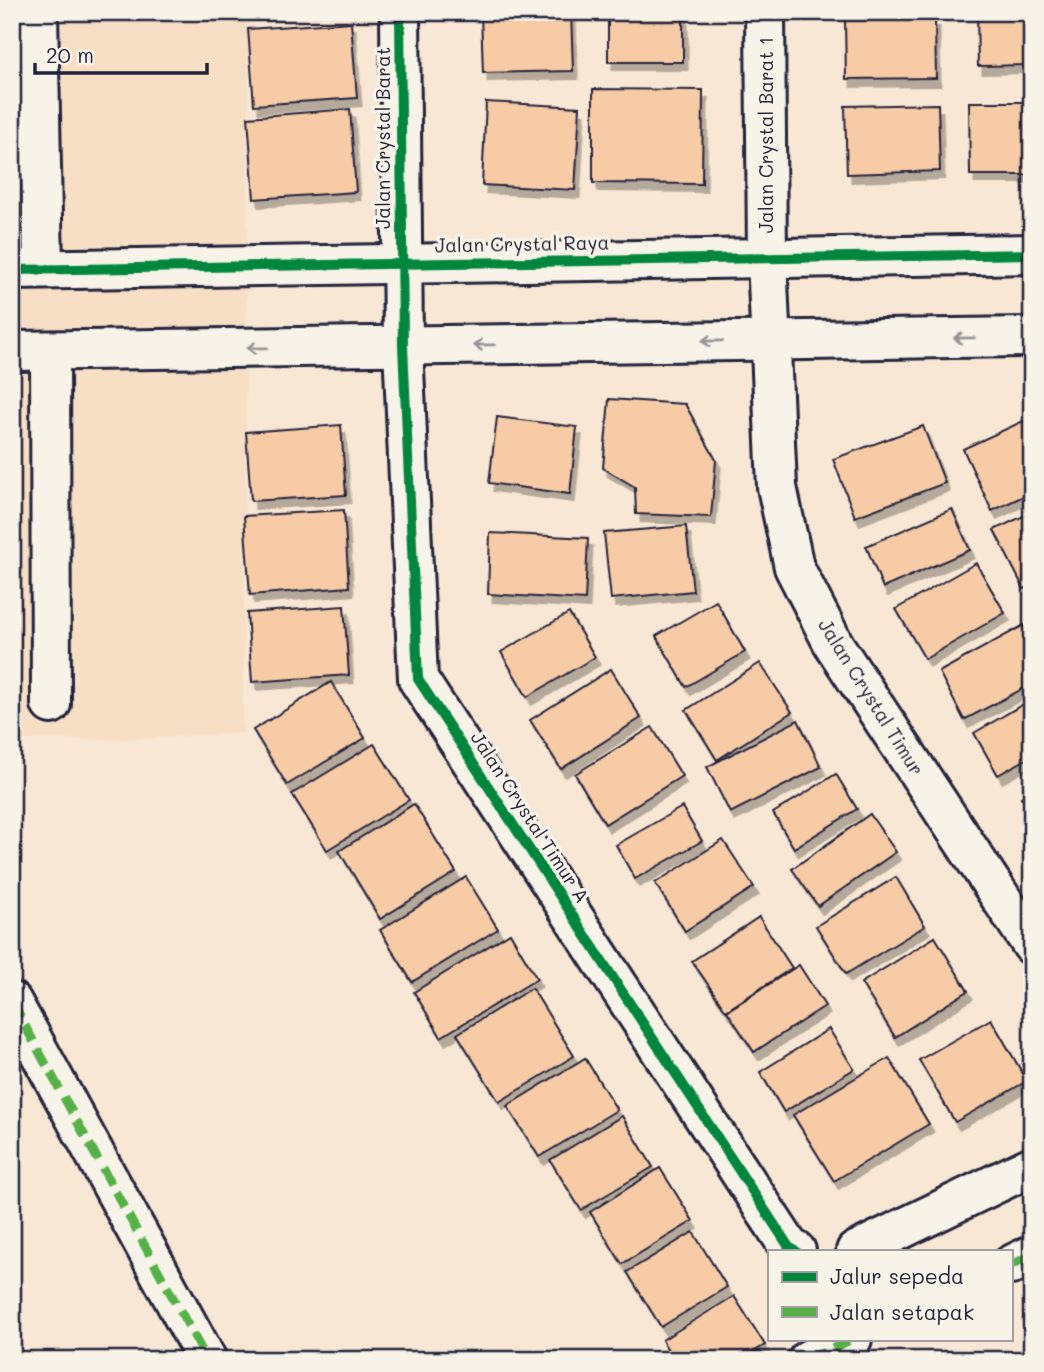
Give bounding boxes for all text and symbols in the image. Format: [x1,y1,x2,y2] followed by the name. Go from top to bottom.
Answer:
[35,32,206,76] scale bar
[753,37,778,233] street label: Jalan Crystal Barat 1
[46,41,94,68] text: 20 m
[370,47,395,229] street label: Jalan Crystal Barat
[435,229,609,258] street label: Jalan Crystal Raya
[952,331,975,345] one-way arrow
[700,335,723,348] one-way arrow
[473,338,496,352] one-way arrow
[245,341,268,355] one-way arrow
[813,614,930,780] street label: Jalan Crystal Timur
[466,726,595,907] street label: Jalan Crystal Timur A
[768,1250,1012,1340] legend
[830,1262,964,1289] text: Jalur sepeda
[830,1298,974,1325] text: Jalan setapak

